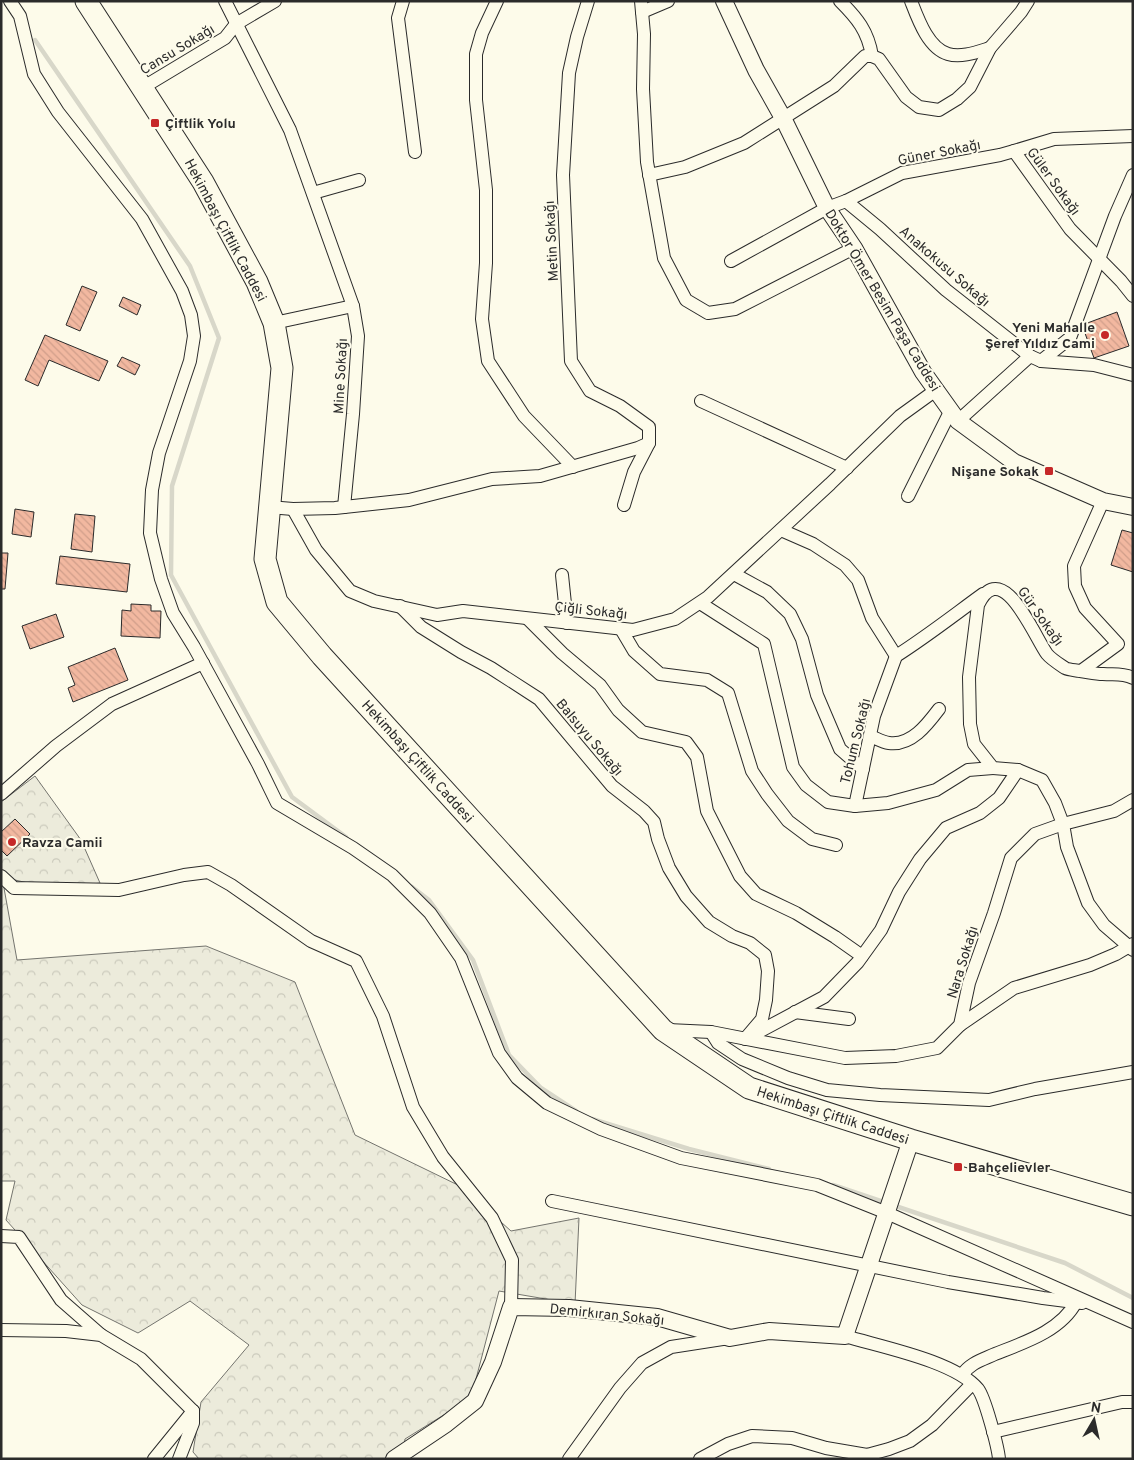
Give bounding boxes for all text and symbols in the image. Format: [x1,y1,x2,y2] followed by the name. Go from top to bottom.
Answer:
[137,21,218,79] street label: Cansu Sokağı
[165,116,236,133] place label: Çiftlik Yolu
[149,117,161,129] marker: Çiftlik Yolu
[896,137,982,170] street label: Güner Sokağı
[1022,145,1083,219] street label: Güler Sokağı
[180,156,270,305] street label: Hekimbaşı Çiftlik Caddesi
[542,200,563,282] street label: Metin Sokağı
[820,206,944,395] street label: Doktor Ömer Besim Paşa Caddesi
[895,223,993,311] street label: Anakokusu Sokağı
[985,320,1095,353] place label: Yeni Mahalle Şeref Yıldız Cami
[1099,329,1111,341] marker: Yeni Mahalle Şeref Yıldız Cami
[331,338,352,414] street label: Mine Sokağı
[951,464,1039,481] place label: Nişane Sokak
[1043,465,1055,477] marker: Nişane Sokak
[1013,584,1066,650] street label: Gür Sokağı
[554,599,628,624] street label: Çiğli Sokağı
[552,696,626,780] street label: Balsuyu Sokağı
[357,697,476,827] street label: Hekimbaşı Çiftlik Caddesi
[838,697,875,786] street label: Tohum Sokağı
[22,835,103,852] place label: Ravza Camii
[6,836,18,848] marker: Ravza Camii
[944,924,983,1001] street label: Nara Sokağı
[754,1084,911,1149] street label: Hekimbaşı Çiftlik Caddesi
[968,1160,1051,1177] place label: Bahçelievler
[952,1161,964,1173] marker: Bahçelievler
[549,1301,665,1330] street label: Demirkıran Sokağı
[1069,1395,1119,1445] north arrow
[1089,1399,1102,1418] text: N

